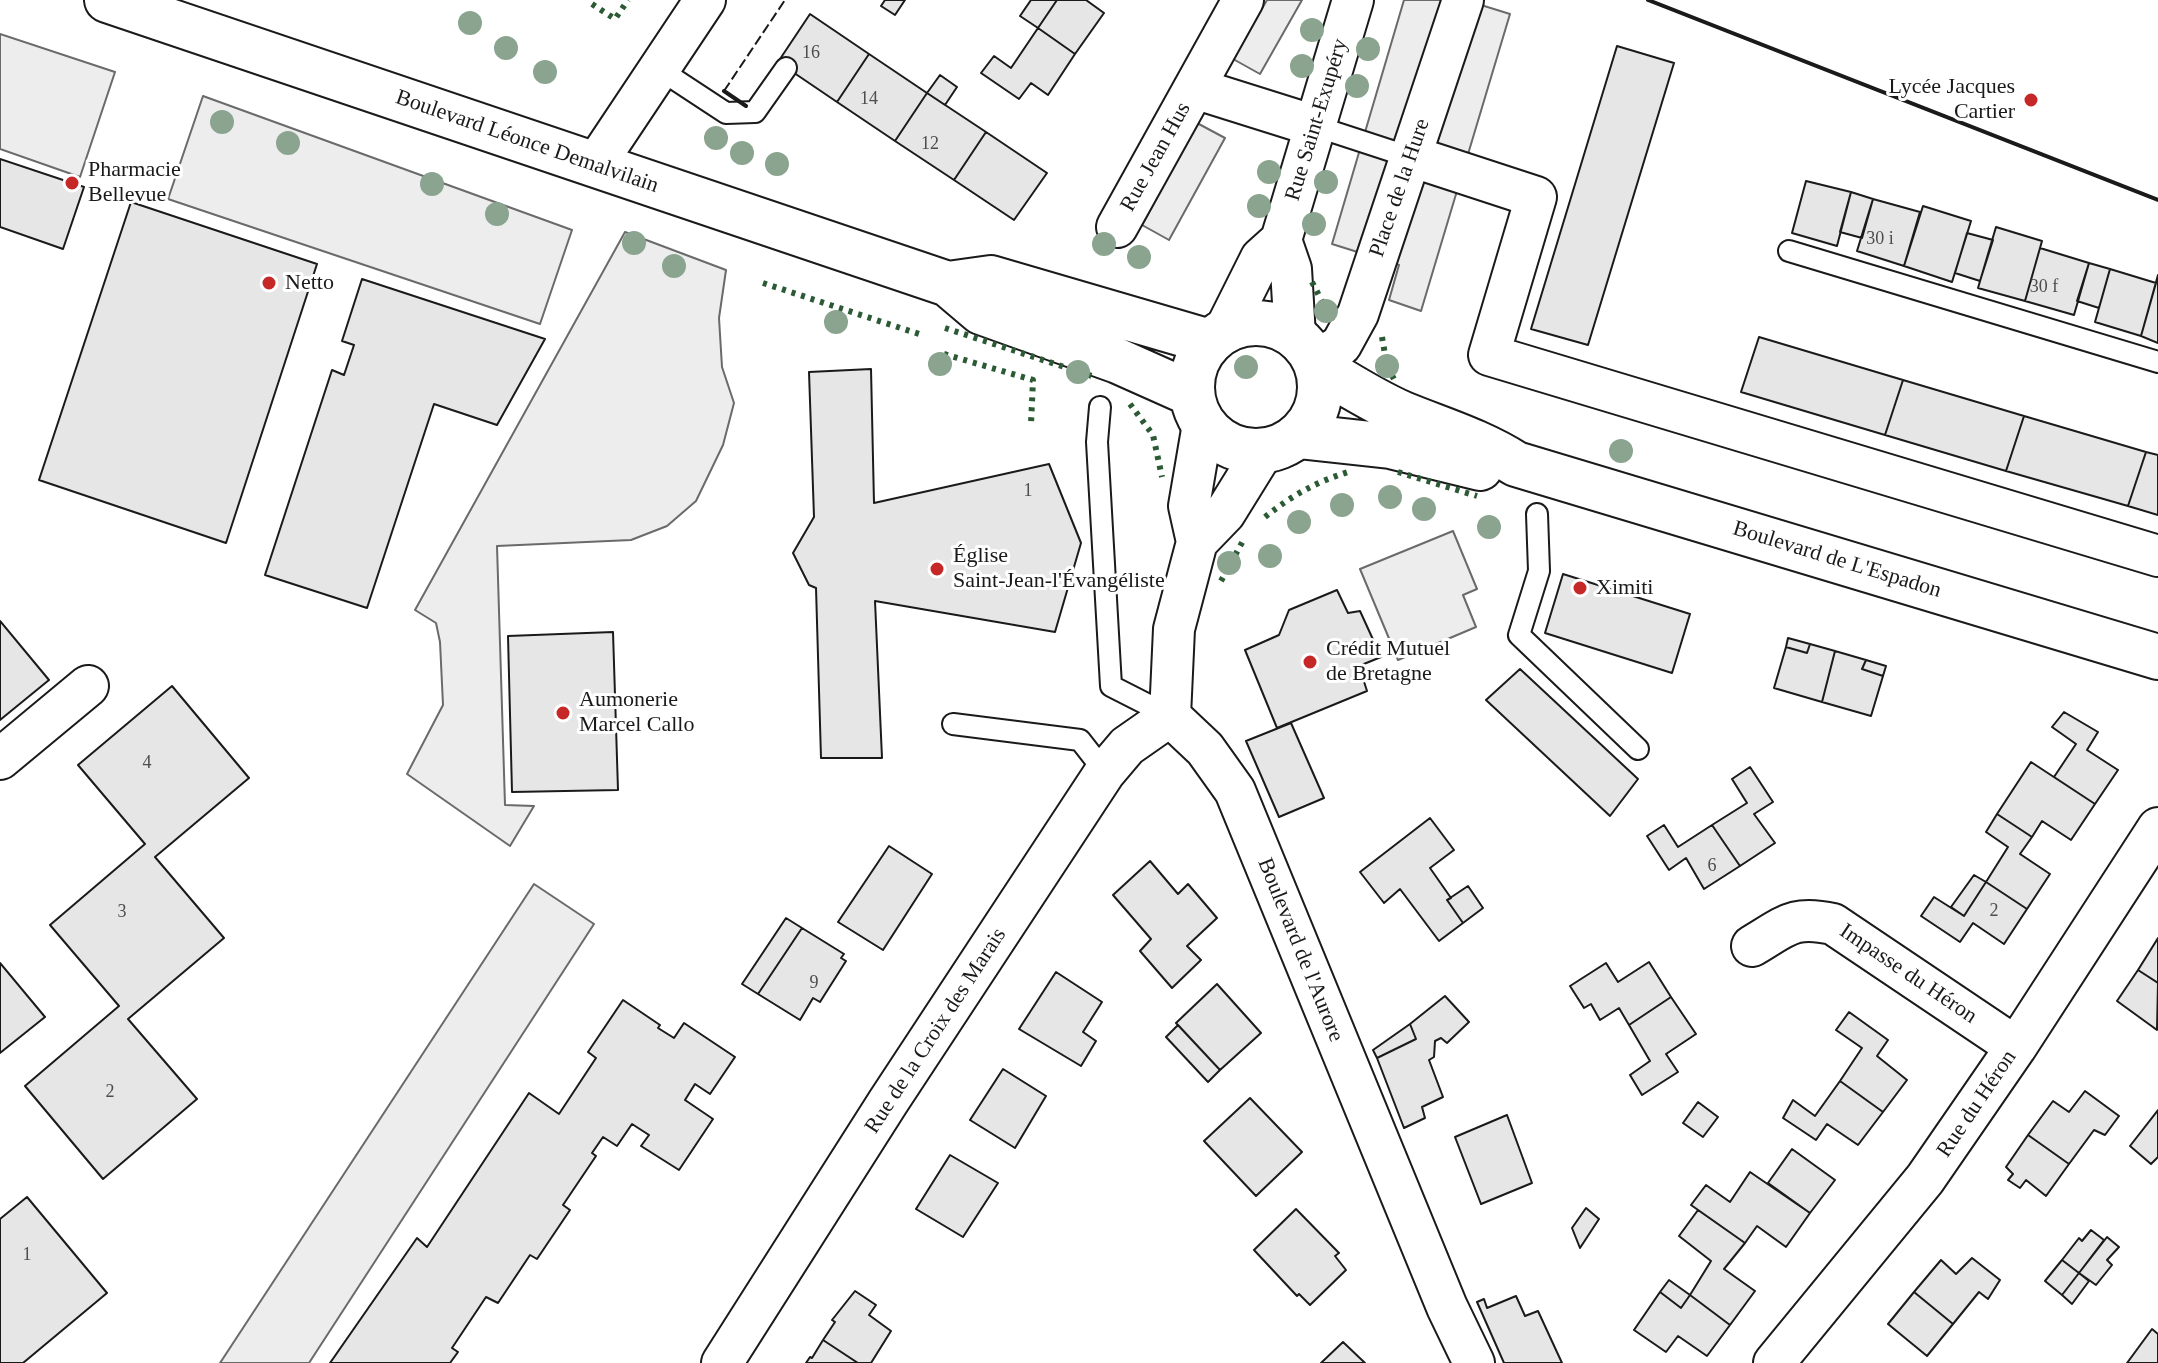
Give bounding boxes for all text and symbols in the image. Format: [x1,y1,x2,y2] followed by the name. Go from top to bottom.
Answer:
[1280,36,1354,204] street label: Rue Saint-Exupéry
[802,42,820,64] house number: 16
[1889,74,2015,126] place label: Lycée Jacques Cartier
[392,85,662,199] street label: Boulevard Léonce Demalvilain
[860,88,878,110] house number: 14
[2022,91,2040,109] marker: Lycée Jacques Cartier
[1115,98,1197,216] street label: Rue Jean Hus
[1364,115,1436,261] street label: Place de la Hure
[921,133,939,155] house number: 12
[88,157,181,208] place label: Pharmacie Bellevue
[63,174,81,192] marker: Pharmacie Bellevue
[1866,228,1894,250] house number: 30 i
[285,270,334,296] place label: Netto
[260,274,278,292] marker: Netto
[2030,276,2058,298] house number: 30 f
[1024,480,1032,502] house number: 1
[1730,516,1944,604] street label: Boulevard de L'Espadon
[953,543,1165,594] place label: Église Saint-Jean-l'Évangéliste
[928,560,946,578] marker: Église Saint-Jean-l'Évangéliste
[1596,575,1653,601] place label: Ximiti
[1571,579,1589,597] marker: Ximiti
[1326,636,1450,688] place label: Crédit Mutuel de Bretagne
[1301,653,1319,671] marker: Crédit Mutuel de Bretagne
[579,687,694,738] place label: Aumonerie Marcel Callo
[554,704,572,722] marker: Aumonerie Marcel Callo
[142,752,152,774] house number: 4
[1251,854,1349,1046] street label: Boulevard de l'Aurore
[1708,855,1716,877] house number: 6
[1990,900,1998,922] house number: 2
[118,901,126,923] house number: 3
[1834,918,1982,1030] street label: Impasse du Héron
[860,923,1012,1139] street label: Rue de la Croix des Marais
[810,972,818,994] house number: 9
[1932,1045,2022,1163] street label: Rue du Héron
[106,1081,114,1103] house number: 2
[22,1244,32,1266] house number: 1

